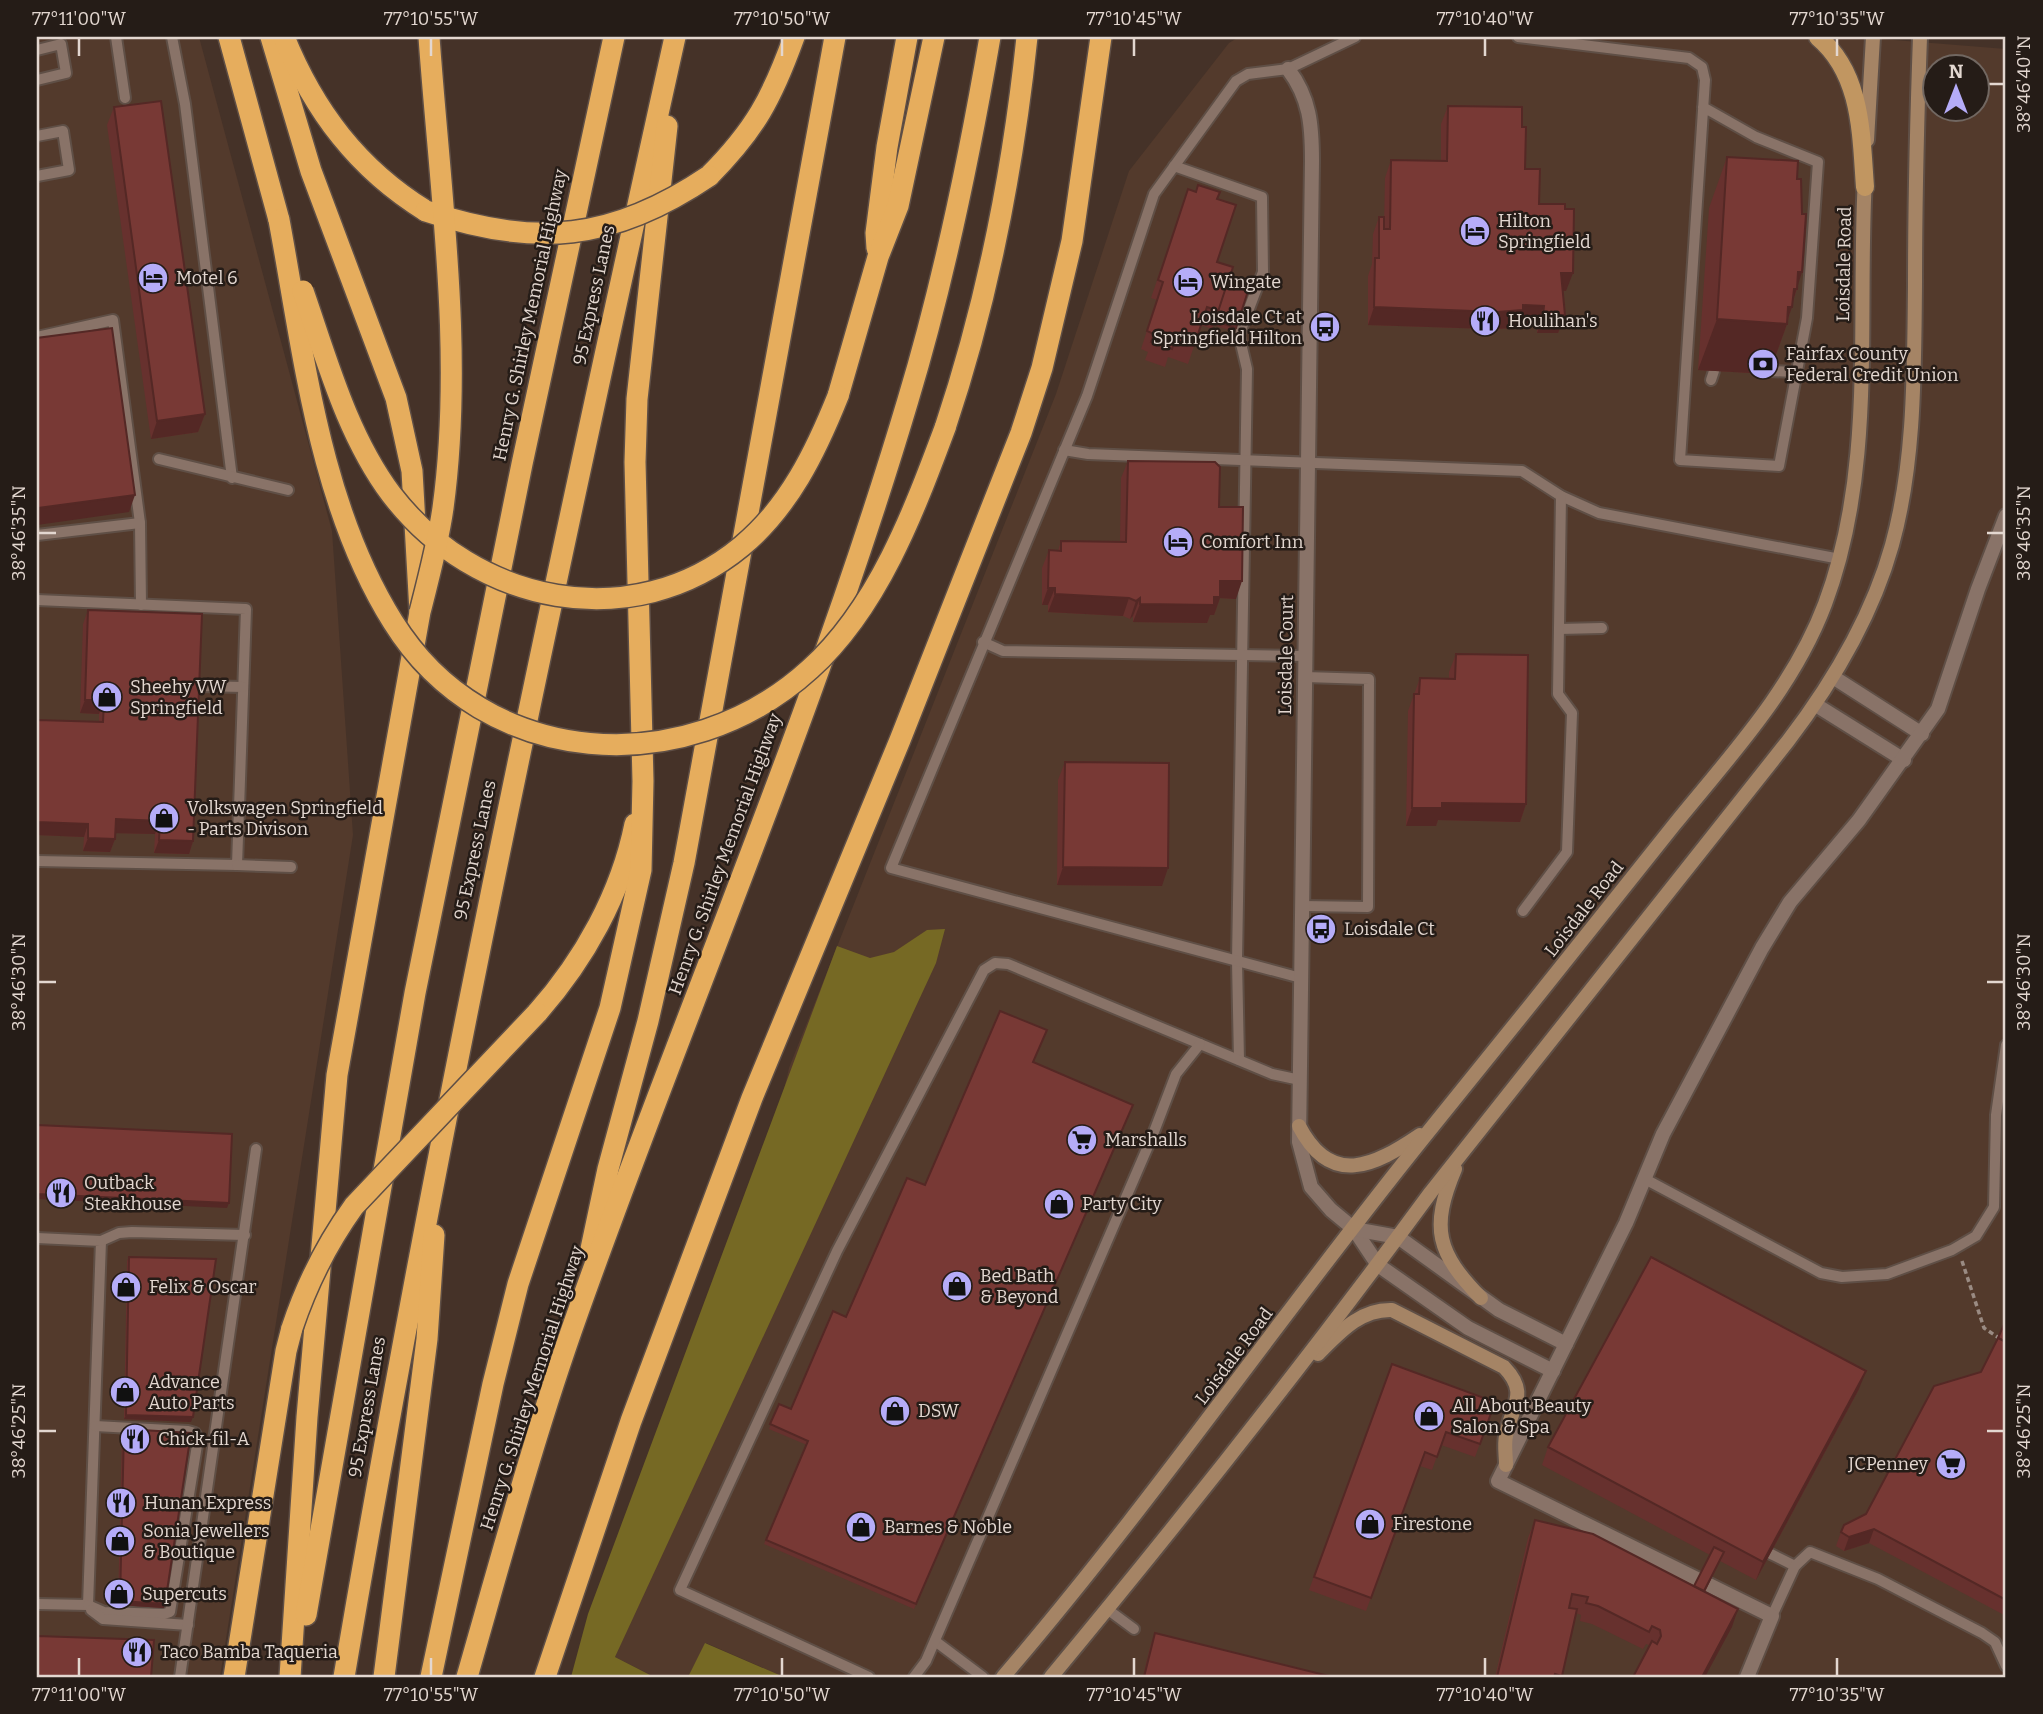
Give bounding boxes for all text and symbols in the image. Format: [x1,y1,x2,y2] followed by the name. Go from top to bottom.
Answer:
[32,8,127,30] text: 77°11'00"W
[384,8,479,30] text: 77°10'55"W
[734,8,831,30] text: 77°10'50"W
[1086,8,1182,30] text: 77°10'45"W
[1436,8,1534,30] text: 77°10'40"W
[1790,8,1885,30] text: 77°10'35"W
[2013,35,2035,133] text: 38°46'40"N
[1920,52,1990,122] north arrow
[1949,60,1964,83] text: N
[488,167,572,463] street label: Henry G. Shirley Memorial Highway
[1832,206,1856,322] street label: Loisdale Road
[1498,210,1591,253] place label: Hilton Springfield
[1458,214,1492,248] hotel icon: Hilton Springfield
[568,223,620,367] street label: 95 Express Lanes
[136,261,170,295] hotel icon: Motel 6
[1171,265,1205,299] hotel icon: Wingate
[176,267,238,289] place label: Motel 6
[1211,271,1281,293] place label: Wingate
[1468,304,1502,338] restaurant icon: Houlihan's
[1153,306,1303,349] place label: Loisdale Ct at Springfield Hilton
[1308,310,1342,344] bus stop icon: Loisdale Ct at Springfield Hilton
[1508,310,1597,332] place label: Houlihan's
[1786,343,1959,386] place label: Fairfax County Federal Credit Union
[1746,347,1780,381] bank icon: Fairfax County Federal Credit Union
[8,485,30,581] text: 38°46'35"N
[2013,485,2035,581] text: 38°46'35"N
[1161,525,1195,559] hotel icon: Comfort Inn
[1201,531,1304,553] place label: Comfort Inn
[1274,594,1298,715] street label: Loisdale Court
[130,676,227,719] place label: Sheehy VW Springfield
[90,680,124,714] shop icon: Sheehy VW Springfield
[664,710,786,998] street label: Henry G. Shirley Memorial Highway
[449,778,501,922] street label: 95 Express Lanes
[187,797,383,840] place label: Volkswagen Springfield - Parts Divison
[147,801,181,835] shop icon: Volkswagen Springfield - Parts Divison
[1540,857,1628,961] street label: Loisdale Road
[1304,912,1338,946] bus stop icon: Loisdale Ct
[1344,918,1435,940] place label: Loisdale Ct
[8,933,30,1031] text: 38°46'30"N
[2013,933,2035,1031] text: 38°46'30"N
[1065,1123,1099,1157] supermarket icon: Marshalls
[1105,1129,1187,1151] place label: Marshalls
[84,1172,182,1215] place label: Outback Steakhouse
[44,1176,78,1210] restaurant icon: Outback Steakhouse
[1042,1187,1076,1221] shop icon: Party City
[1082,1193,1162,1215] place label: Party City
[476,1243,589,1533] street label: Henry G. Shirley Memorial Highway
[980,1265,1059,1308] place label: Bed Bath & Beyond
[940,1269,974,1303] shop icon: Bed Bath & Beyond
[109,1270,143,1304] shop icon: Felix & Oscar
[149,1276,257,1298] place label: Felix & Oscar
[1191,1303,1278,1409] street label: Loisdale Road
[344,1335,390,1479] street label: 95 Express Lanes
[148,1371,235,1414] place label: Advance Auto Parts
[108,1375,142,1409] shop icon: Advance Auto Parts
[8,1384,30,1478] text: 38°46'25"N
[2013,1384,2035,1478] text: 38°46'25"N
[878,1394,912,1428] shop icon: DSW
[1452,1395,1592,1438] place label: All About Beauty Salon & Spa
[1412,1399,1446,1433] shop icon: All About Beauty Salon & Spa
[918,1400,960,1422] place label: DSW
[118,1422,152,1456] restaurant icon: Chick-fil-A
[158,1428,250,1450] place label: Chick-fil-A
[1934,1447,1968,1481] supermarket icon: JCPenney
[1847,1453,1928,1475] place label: JCPenney
[104,1486,138,1520] restaurant icon: Hunan Express
[144,1492,271,1514] place label: Hunan Express
[1353,1507,1387,1541] shop icon: Firestone
[844,1510,878,1544] shop icon: Barnes & Noble
[1393,1513,1472,1535] place label: Firestone
[884,1516,1012,1538] place label: Barnes & Noble
[143,1520,270,1563] place label: Sonia Jewellers & Boutique
[103,1524,137,1558] shop icon: Sonia Jewellers & Boutique
[102,1577,136,1611] shop icon: Supercuts
[142,1583,227,1605] place label: Supercuts
[120,1635,154,1669] restaurant icon: Taco Bamba Taqueria
[160,1641,338,1663] place label: Taco Bamba Taqueria
[32,1684,127,1706] text: 77°11'00"W
[384,1684,479,1706] text: 77°10'55"W
[734,1684,831,1706] text: 77°10'50"W
[1086,1684,1182,1706] text: 77°10'45"W
[1436,1684,1534,1706] text: 77°10'40"W
[1790,1684,1885,1706] text: 77°10'35"W

